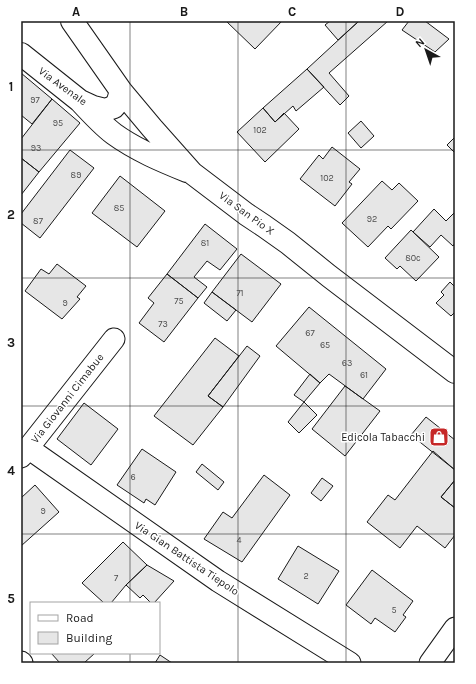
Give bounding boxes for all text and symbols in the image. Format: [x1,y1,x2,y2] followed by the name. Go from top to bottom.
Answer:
[72,4,80,19] text: A
[180,4,188,19] text: B
[288,4,296,19] text: C
[396,4,405,19] text: D
[406,30,446,70] north arrow
[413,35,427,50] text: N
[36,64,90,109] street label: Via Avenale
[9,79,13,94] text: 1
[30,95,40,105] house number: 97
[53,118,63,128] house number: 95
[253,125,267,135] house number: 102
[31,143,41,153] house number: 93
[71,170,81,180] house number: 89
[320,173,334,183] house number: 102
[217,189,277,238] street label: Via San Pio X
[114,203,124,213] house number: 85
[7,207,15,222] text: 2
[367,214,377,224] house number: 92
[33,216,44,226] house number: 87
[201,238,209,248] house number: 81
[405,253,421,263] house number: 80c
[236,288,244,298] house number: 71
[174,296,184,306] house number: 75
[62,298,68,308] house number: 9
[158,319,168,329] house number: 73
[305,328,315,338] house number: 67
[7,335,15,350] text: 3
[320,340,330,350] house number: 65
[28,351,107,446] street label: Via Giovanni Cimabue
[342,358,352,368] house number: 63
[360,370,368,380] house number: 61
[428,426,450,448] shop icon: Edicola Tabacchi
[341,431,425,444] place label: Edicola Tabacchi
[7,463,15,478] text: 4
[130,472,136,482] house number: 6
[40,506,46,516] house number: 9
[132,519,241,598] street label: Via Gian Battista Tiepolo
[236,535,242,545] house number: 4
[303,571,309,581] house number: 2
[114,573,119,583] house number: 7
[7,591,15,606] text: 5
[30,602,160,654] legend
[391,605,397,615] house number: 5
[66,611,94,625] text: Road
[66,631,113,645] text: Building

